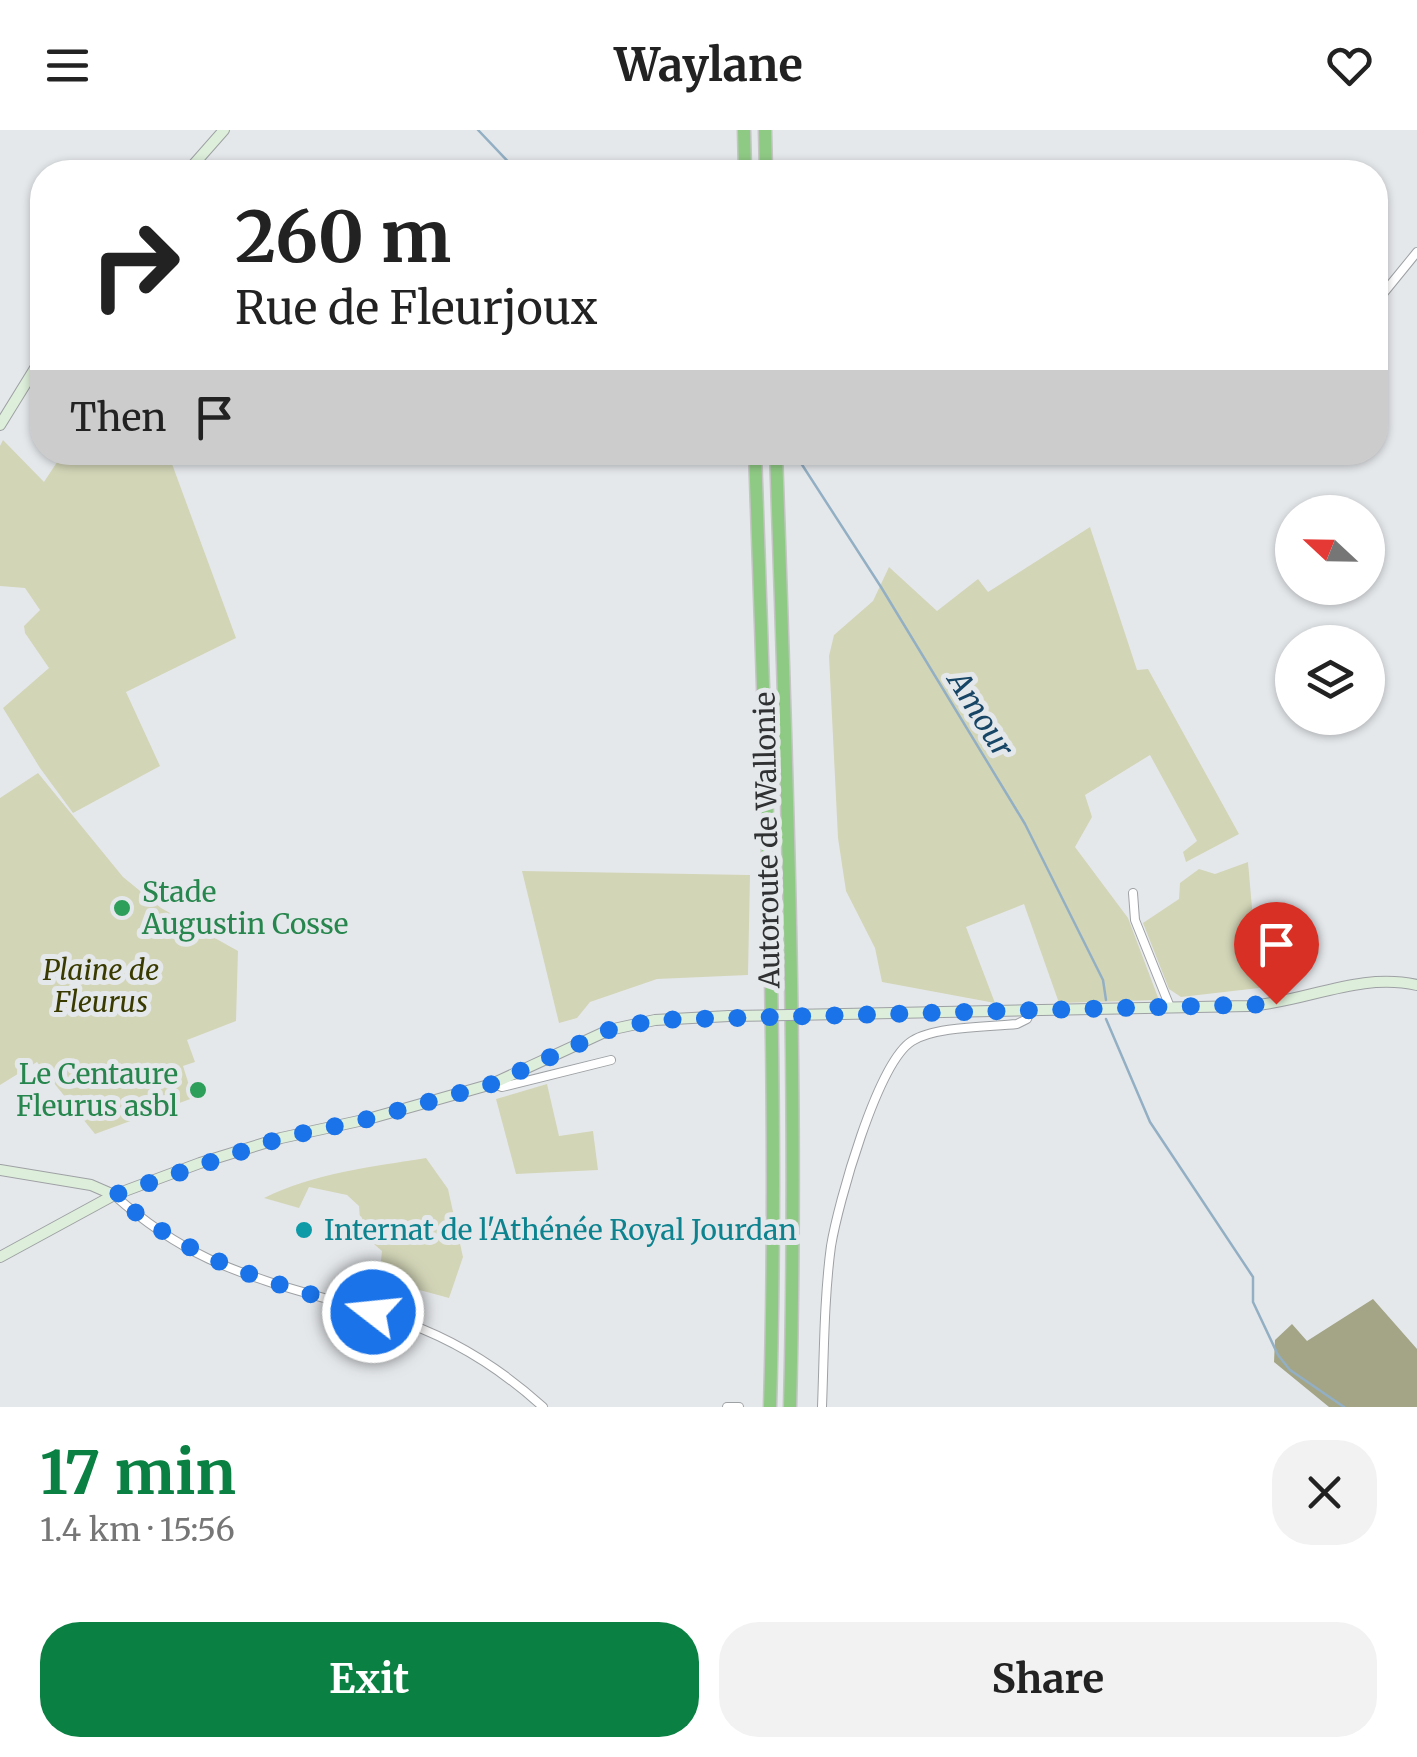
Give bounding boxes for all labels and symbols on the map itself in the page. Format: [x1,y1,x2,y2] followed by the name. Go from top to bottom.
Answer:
[1275,495,1385,605] north arrow
[939,662,1022,765] water label: Amour
[746,692,788,989] street label: Autoroute de Wallonie
[141,874,348,942] place label: Stade Augustin Cosse
[111,897,133,919] marker: Stade Augustin Cosse
[1234,902,1319,1005] pin
[43,952,159,1020] park label: Plaine de Fleurus
[16,1056,178,1124] place label: Le Centaure Fleurus asbl
[187,1079,209,1101] marker: Le Centaure Fleurus asbl
[324,1212,797,1248] place label: Internat de l'Athénée Royal Jourdan
[293,1219,315,1241] marker: Internat de l'Athénée Royal Jourdan
[321,1260,425,1364] position arrow

